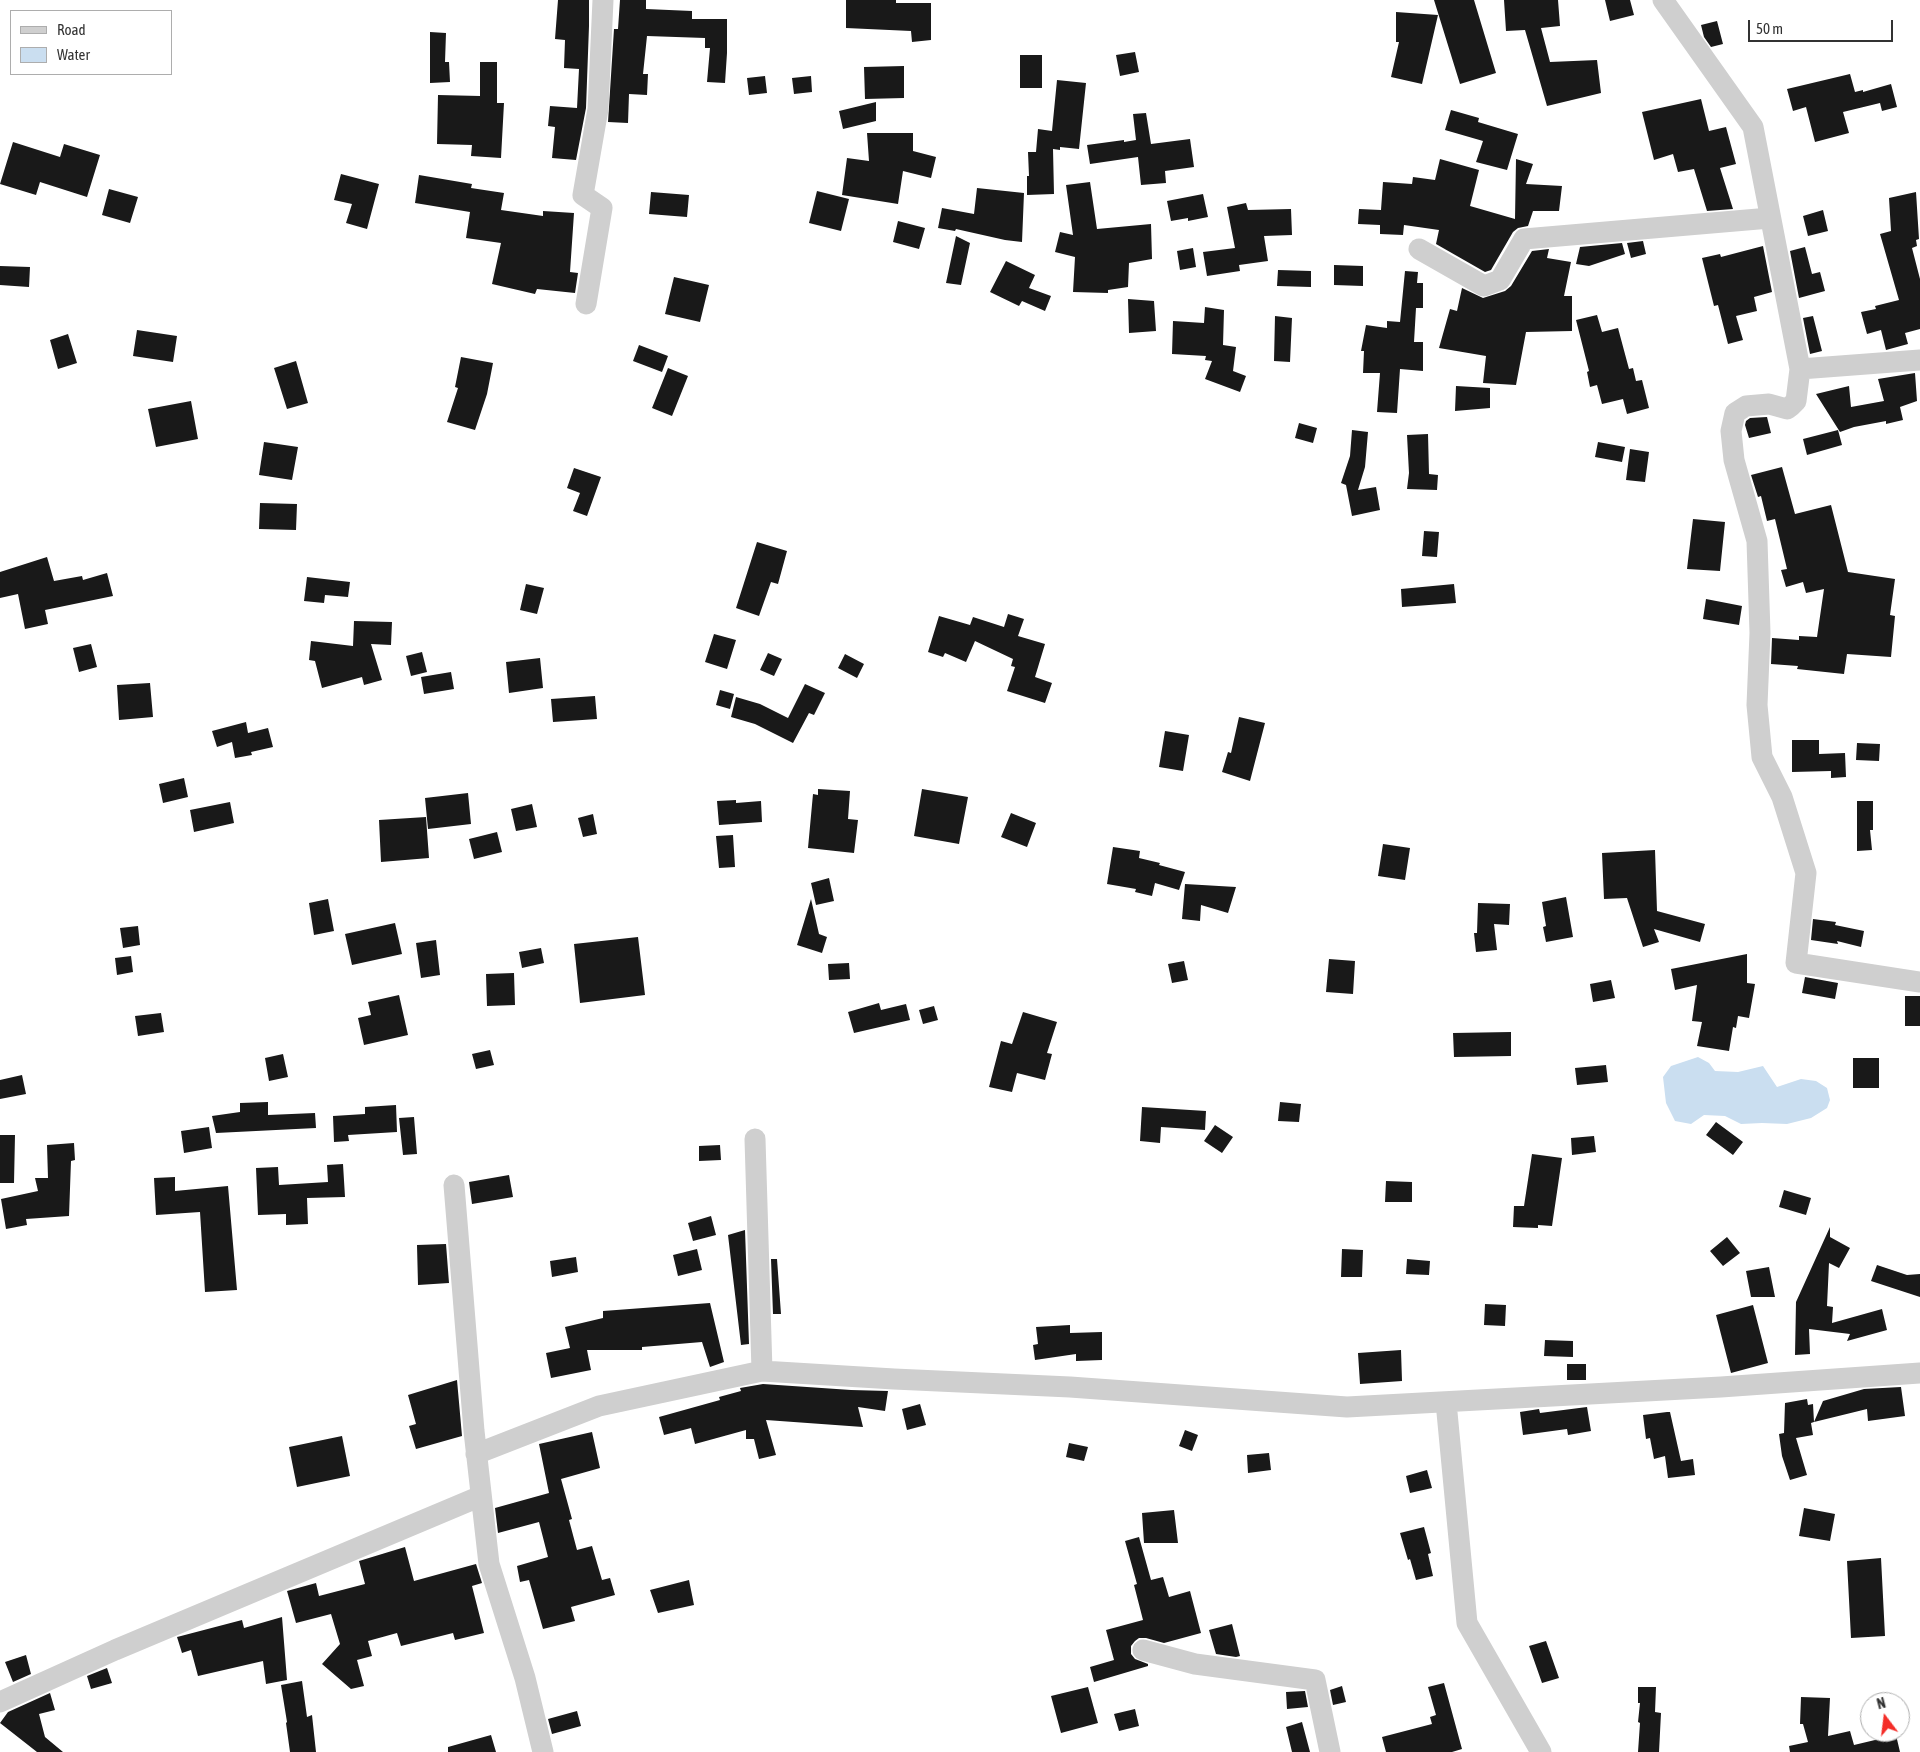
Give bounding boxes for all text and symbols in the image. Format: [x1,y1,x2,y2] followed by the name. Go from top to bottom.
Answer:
[10,10,172,75] legend
[1750,10,1895,42] scale bar
[1756,20,1783,37] text: 50 m
[57,21,86,38] text: Road
[57,46,90,63] text: Water
[1860,1692,1910,1742] north arrow
[1875,1695,1887,1712] text: N

